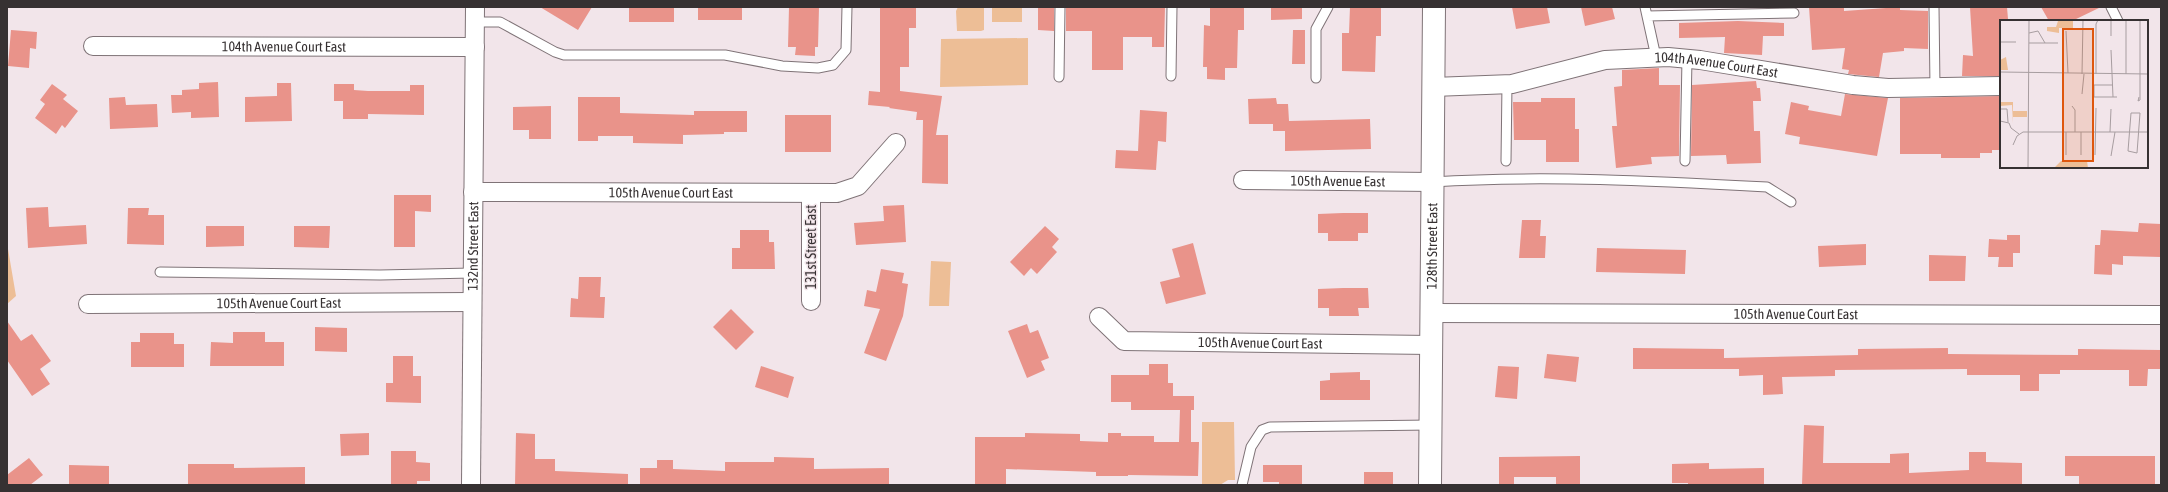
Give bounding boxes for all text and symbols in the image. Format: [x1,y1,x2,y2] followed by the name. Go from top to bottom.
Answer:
[2000,20,2148,168] inset map
[222,38,346,55] street label: 104th Avenue Court East
[1654,49,1779,81] street label: 104th Avenue Court East
[1291,173,1385,190] street label: 105th Avenue East
[609,184,733,201] street label: 105th Avenue Court East
[465,201,481,291] street label: 132nd Street East
[1424,203,1440,289] street label: 128th Street East
[803,205,819,289] street label: 131st Street East
[217,295,341,311] street label: 105th Avenue Court East
[1734,306,1858,322] street label: 105th Avenue Court East
[1198,334,1323,352] street label: 105th Avenue Court East

